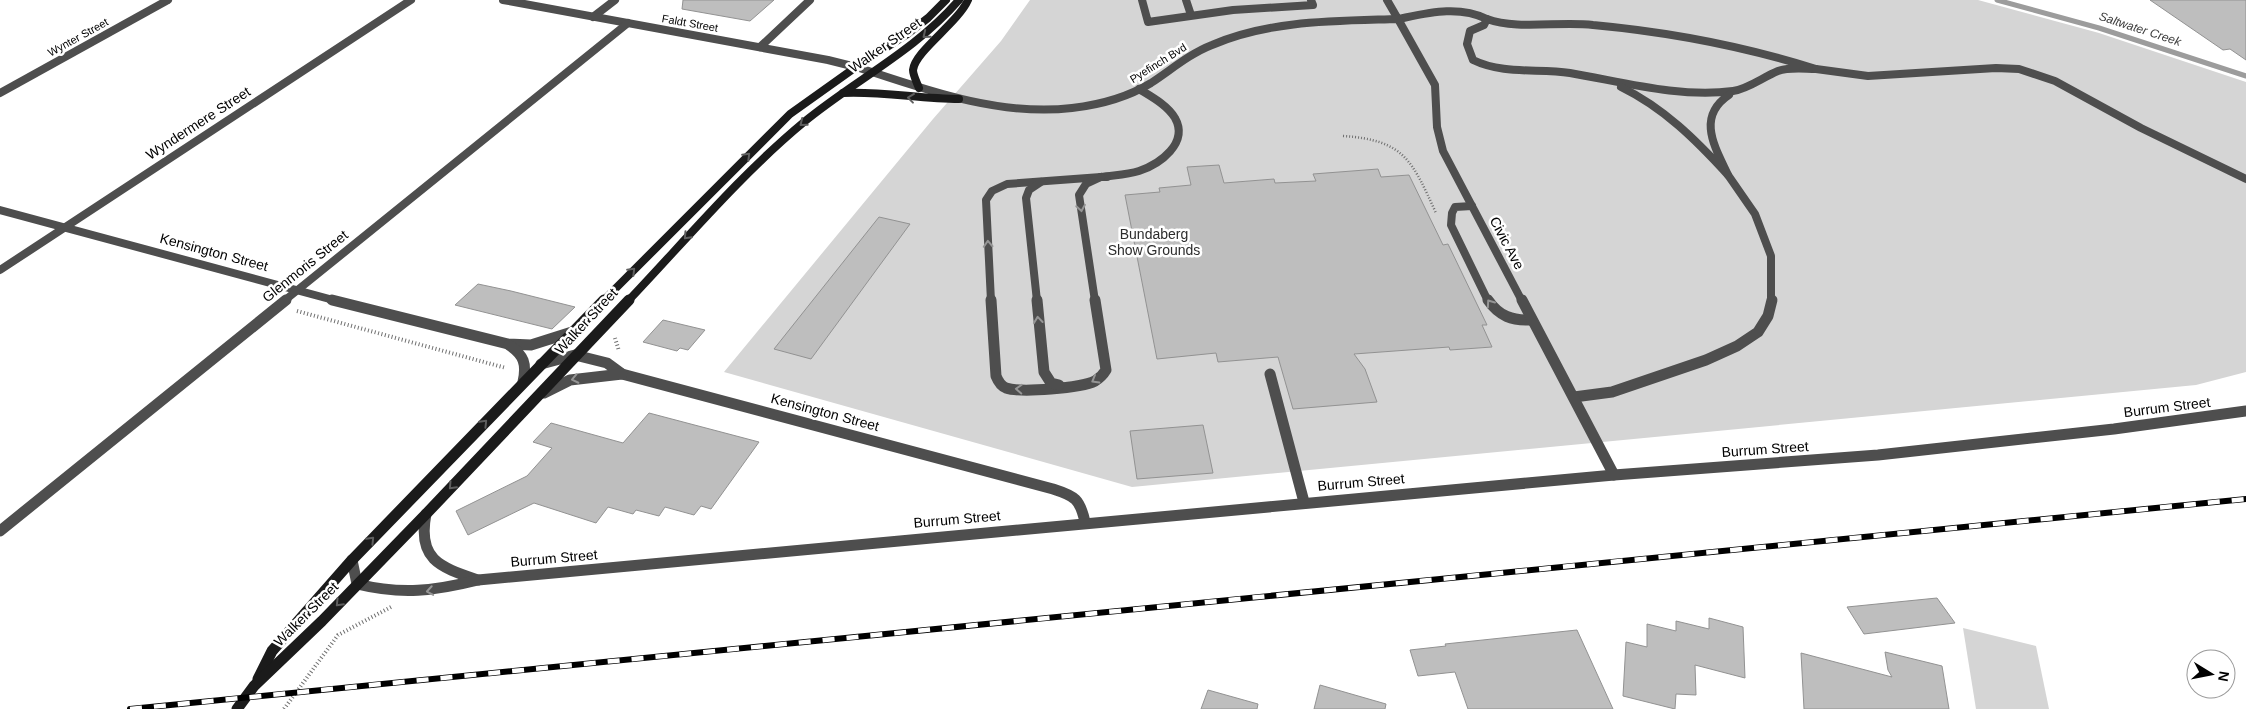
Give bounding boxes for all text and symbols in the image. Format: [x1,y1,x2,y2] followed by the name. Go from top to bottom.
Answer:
[2097,9,2184,49] water label: Saltwater Creek
[661,12,719,34] street label: Faldt Street
[846,14,924,76] street label: Walker Street
[46,15,110,59] street label: Wynter Street
[923,30,932,38] one-way arrow
[1128,41,1188,85] street label: Pyefinch Bvd
[143,83,253,163] street label: Wyndermere Street
[906,93,914,104] one-way arrow
[800,117,809,126] one-way arrow
[741,153,750,162] one-way arrow
[1076,203,1086,212] one-way arrow
[1486,214,1528,272] street label: Civic Ave
[1108,226,1200,258] park label: Bundaberg Show Grounds
[259,227,351,305] street label: Glenmoris Street
[158,230,270,274] street label: Kensington Street
[684,231,693,240] one-way arrow
[982,239,993,247] one-way arrow
[627,268,636,277] one-way arrow
[551,285,621,357] street label: Walker Street
[1487,299,1496,309] one-way arrow
[1033,315,1044,323] one-way arrow
[571,373,580,384] one-way arrow
[1091,374,1100,384] one-way arrow
[1015,384,1023,395] one-way arrow
[769,390,881,434] street label: Kensington Street
[2123,394,2211,420] street label: Burrum Street
[478,420,487,429] one-way arrow
[1721,438,1809,460] street label: Burrum Street
[1317,470,1405,494] street label: Burrum Street
[449,480,458,489] one-way arrow
[913,507,1001,531] street label: Burrum Street
[365,537,374,546] one-way arrow
[510,546,598,570] street label: Burrum Street
[271,578,342,649] street label: Walker Street
[426,586,435,596] one-way arrow
[336,597,345,606] one-way arrow
[2186,649,2236,699] north arrow
[2215,670,2233,683] text: N

